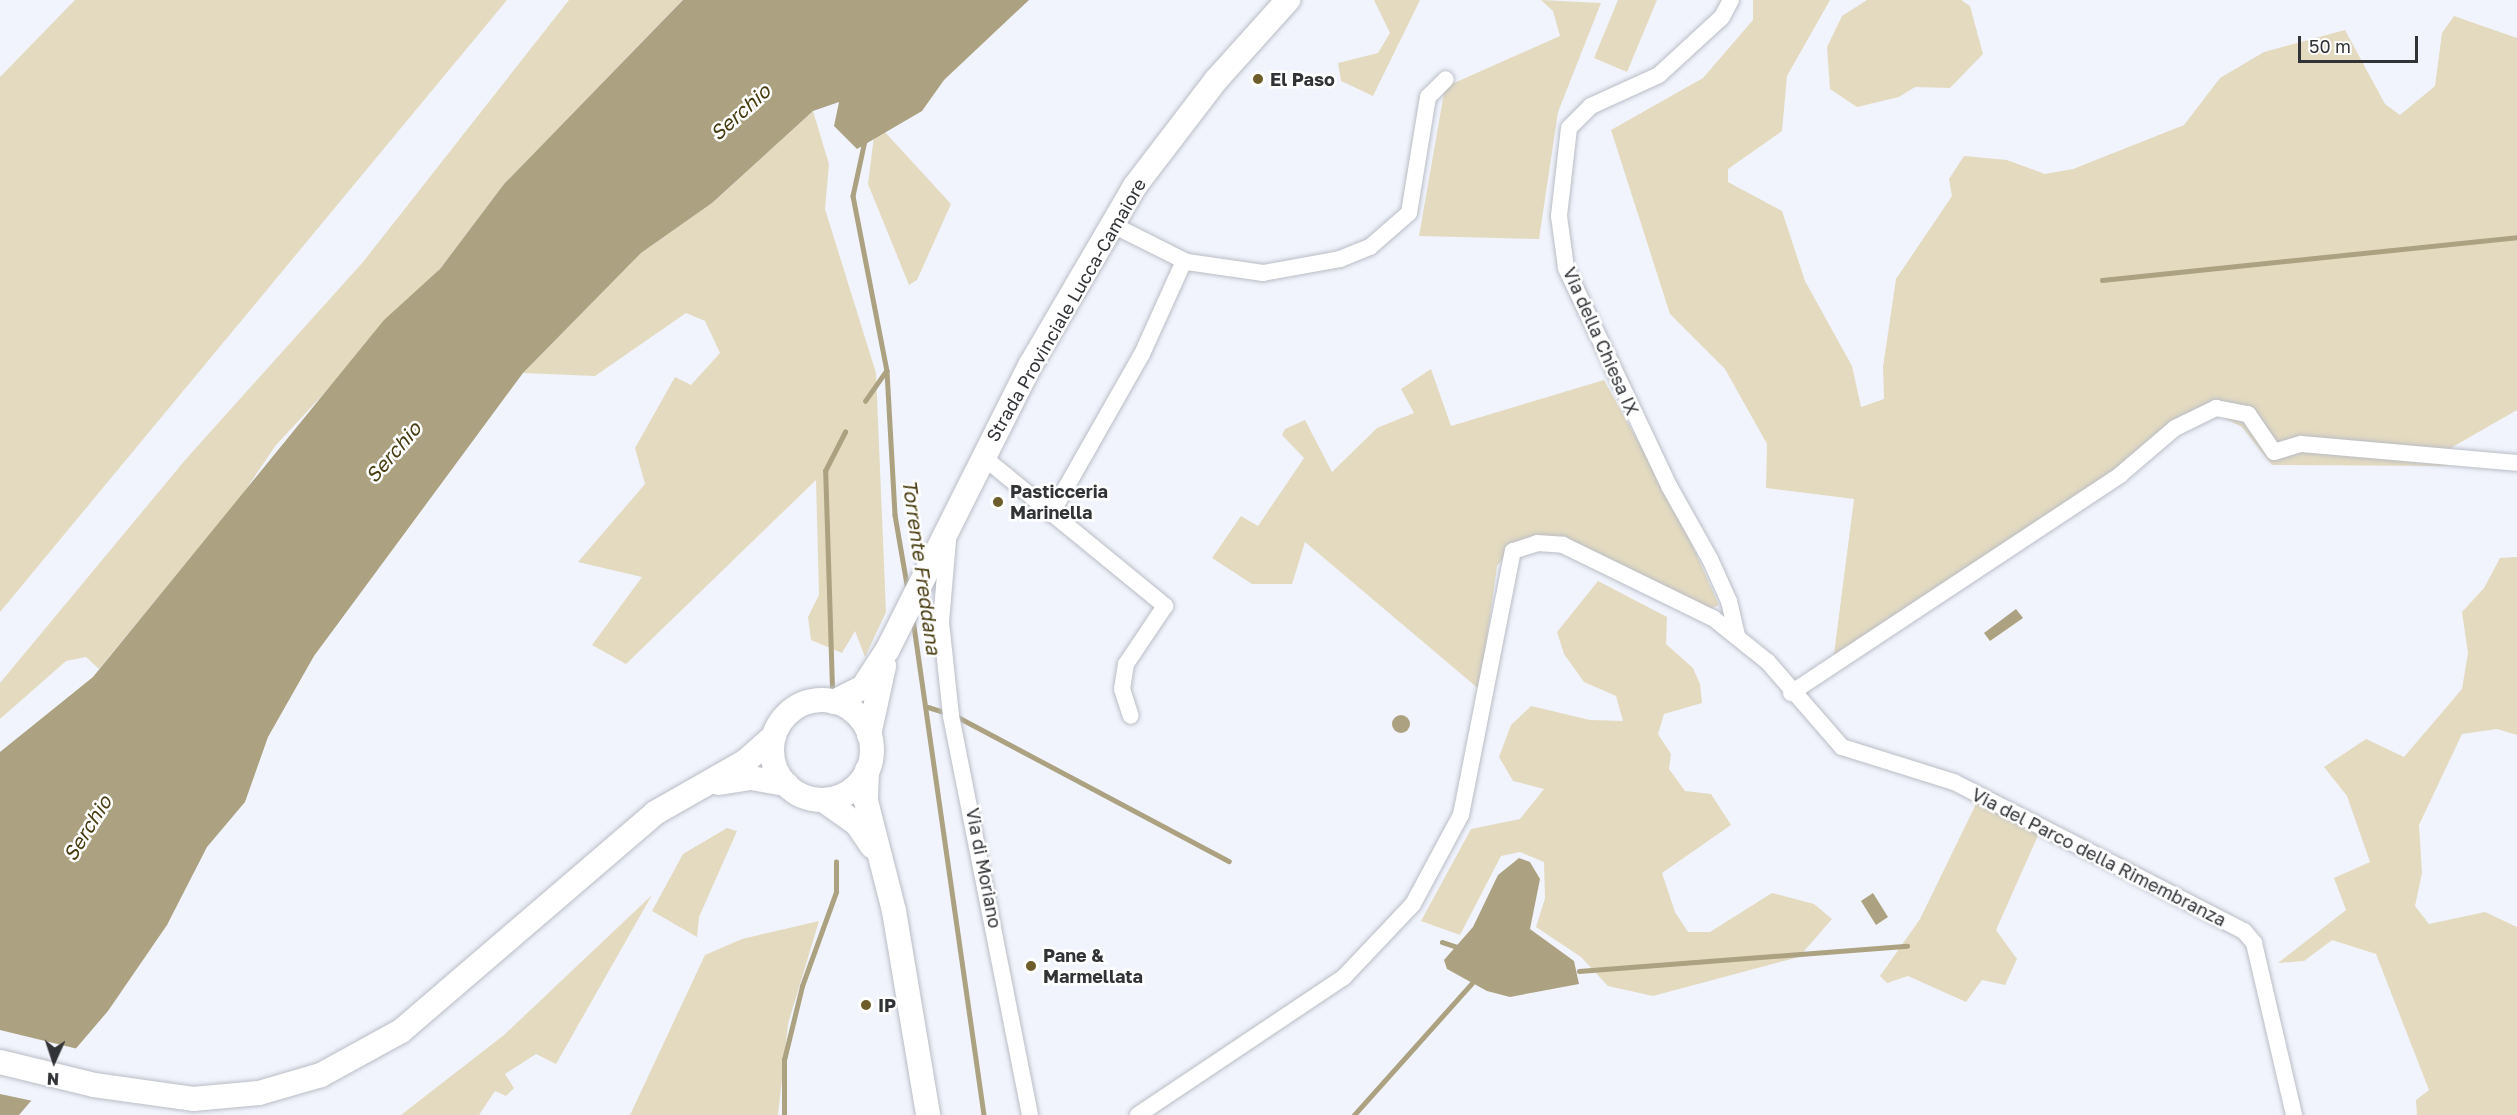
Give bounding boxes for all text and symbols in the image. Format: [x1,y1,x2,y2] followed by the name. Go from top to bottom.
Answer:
[2301,24,2421,62] scale bar
[2309,35,2351,57] text: 50 m
[1270,68,1335,90] place label: El Paso
[1251,72,1265,86] marker: El Paso
[705,79,775,145] water label: Serchio
[982,175,1150,445] street label: Strada Provinciale Lucca-Camaiore
[1559,264,1643,418] street label: Via della Chiesa IX
[360,417,426,487] water label: Serchio
[898,478,946,656] water label: Torrente Freddana
[1010,481,1108,524] place label: Pasticceria Marinella
[991,495,1005,509] marker: Pasticceria Marinella
[1968,783,2230,931] street label: Via del Parco della Rimembranza
[58,791,116,865] water label: Serchio
[962,806,1006,930] street label: Via di Moriano
[1043,945,1143,988] place label: Pane & Marmellata
[1024,959,1038,973] marker: Pane & Marmellata
[878,994,896,1016] place label: IP
[859,998,873,1012] marker: IP
[24,1031,84,1091] north arrow
[46,1069,60,1089] text: N

